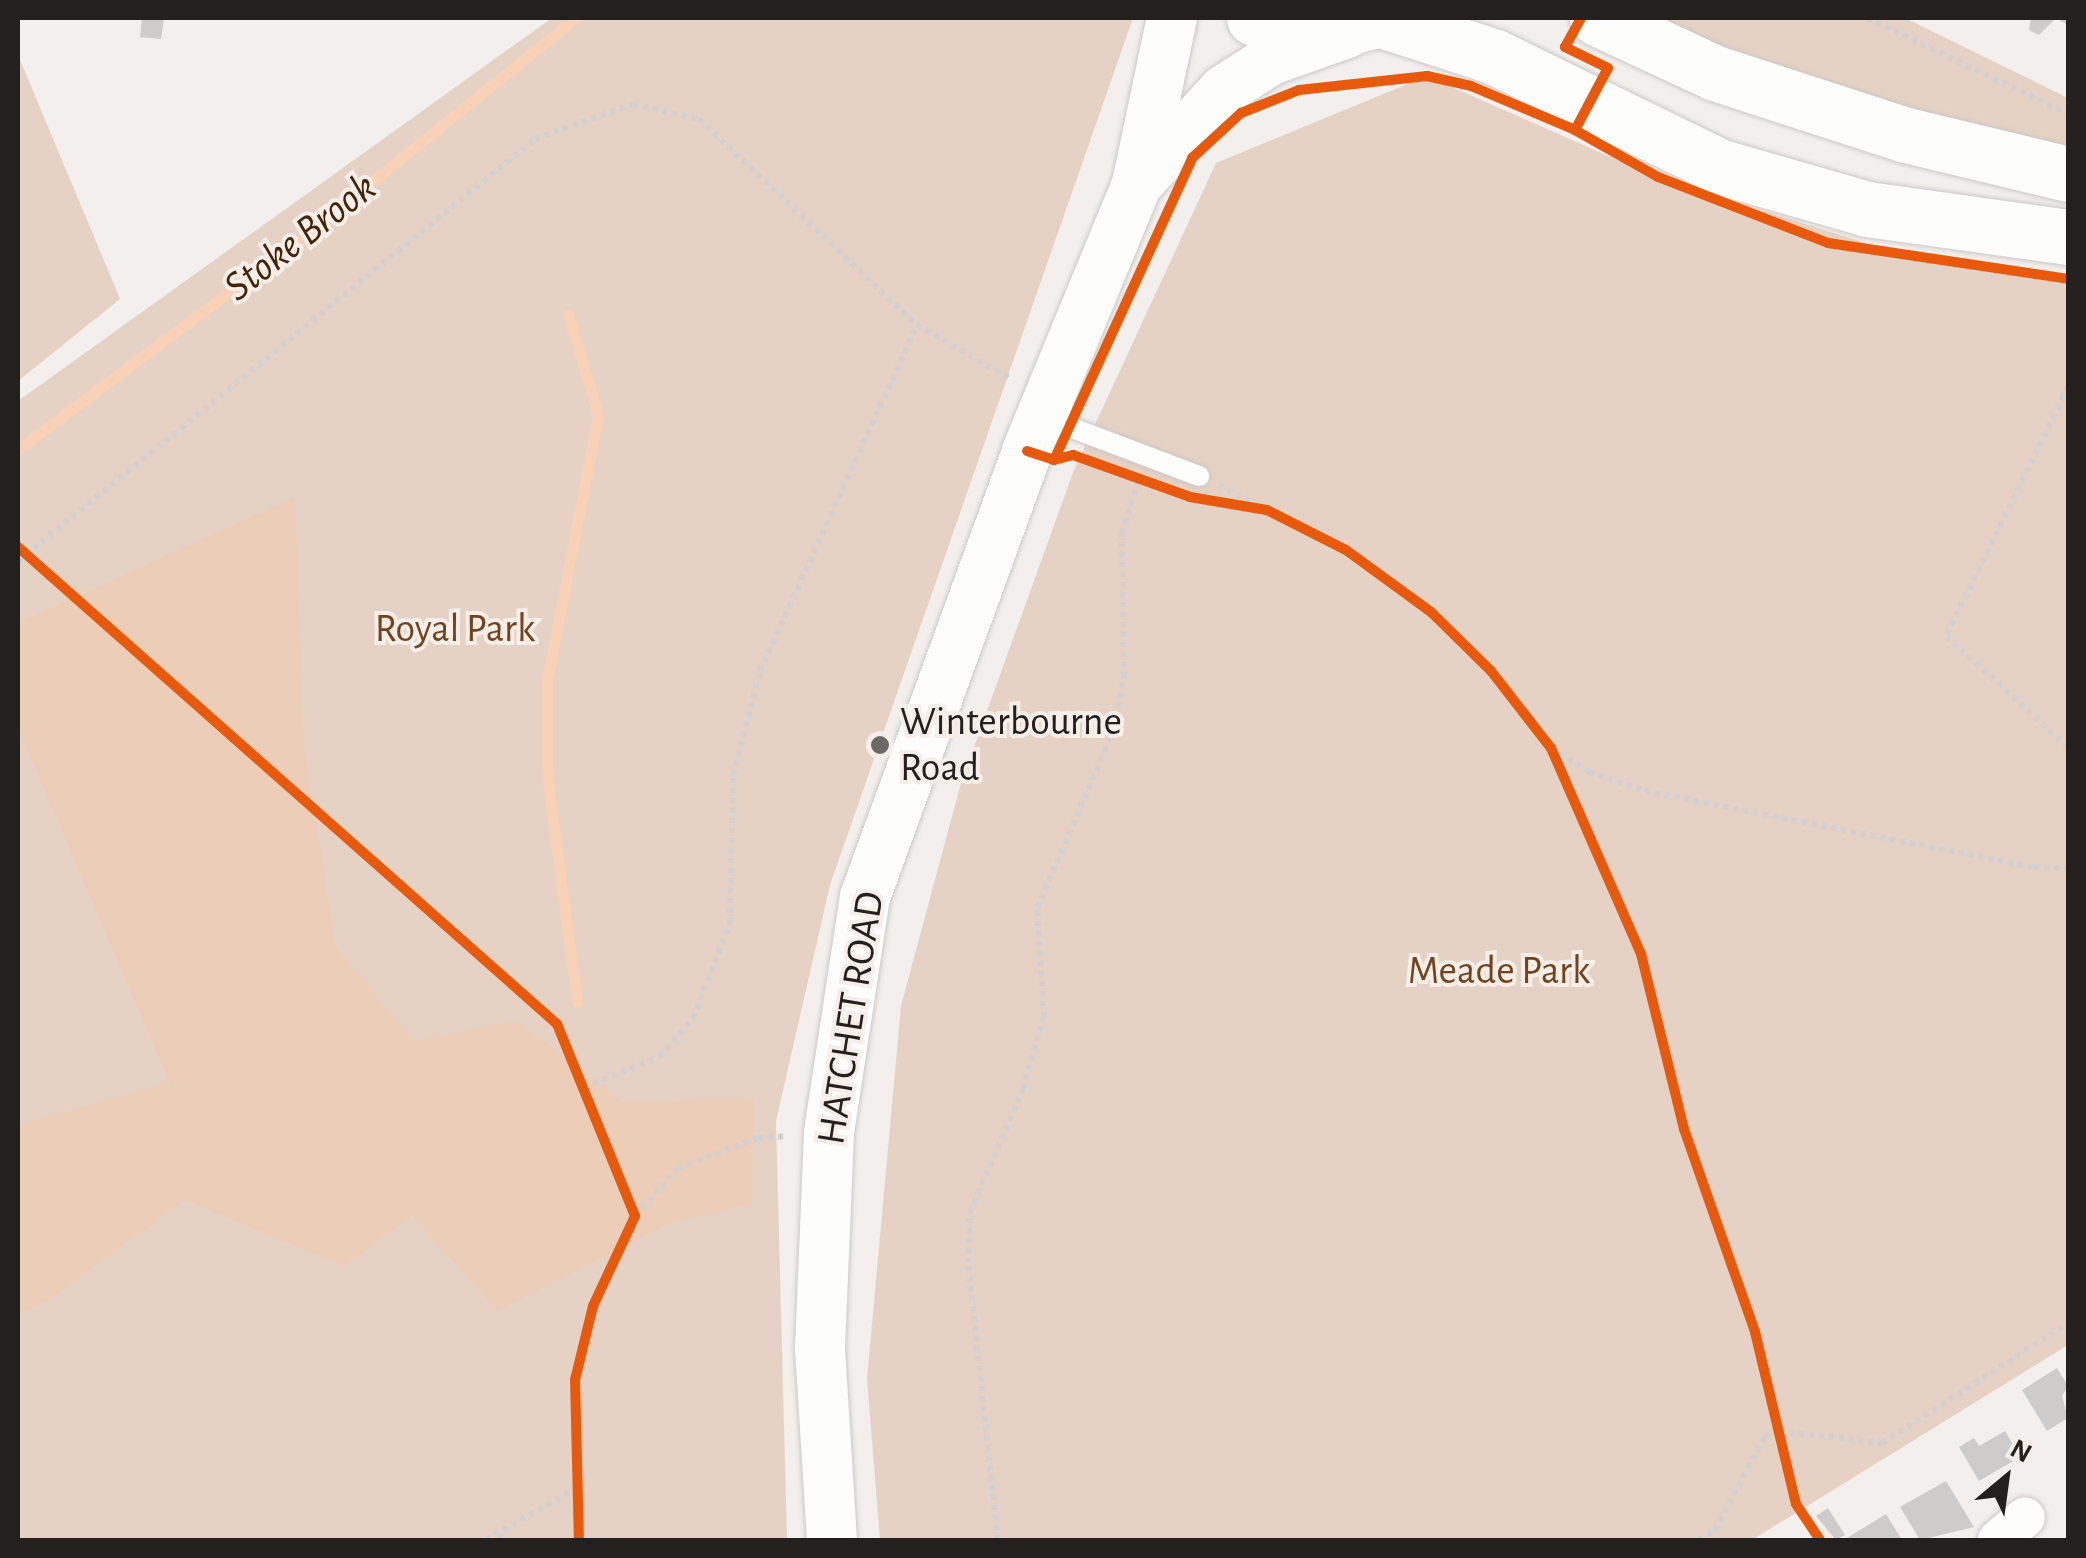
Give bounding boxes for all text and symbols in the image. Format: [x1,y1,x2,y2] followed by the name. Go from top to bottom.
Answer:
[214,162,386,312] water label: Stoke Brook
[375,605,535,653] park label: Royal Park
[900,698,1122,792] place label: Winterbourne Road
[869,734,891,756] marker: Winterbourne Road
[807,888,895,1148] street label: HATCHET ROAD
[1408,947,1590,995] park label: Meade Park
[1956,1428,2056,1528] north arrow
[2005,1435,2036,1469] text: N

